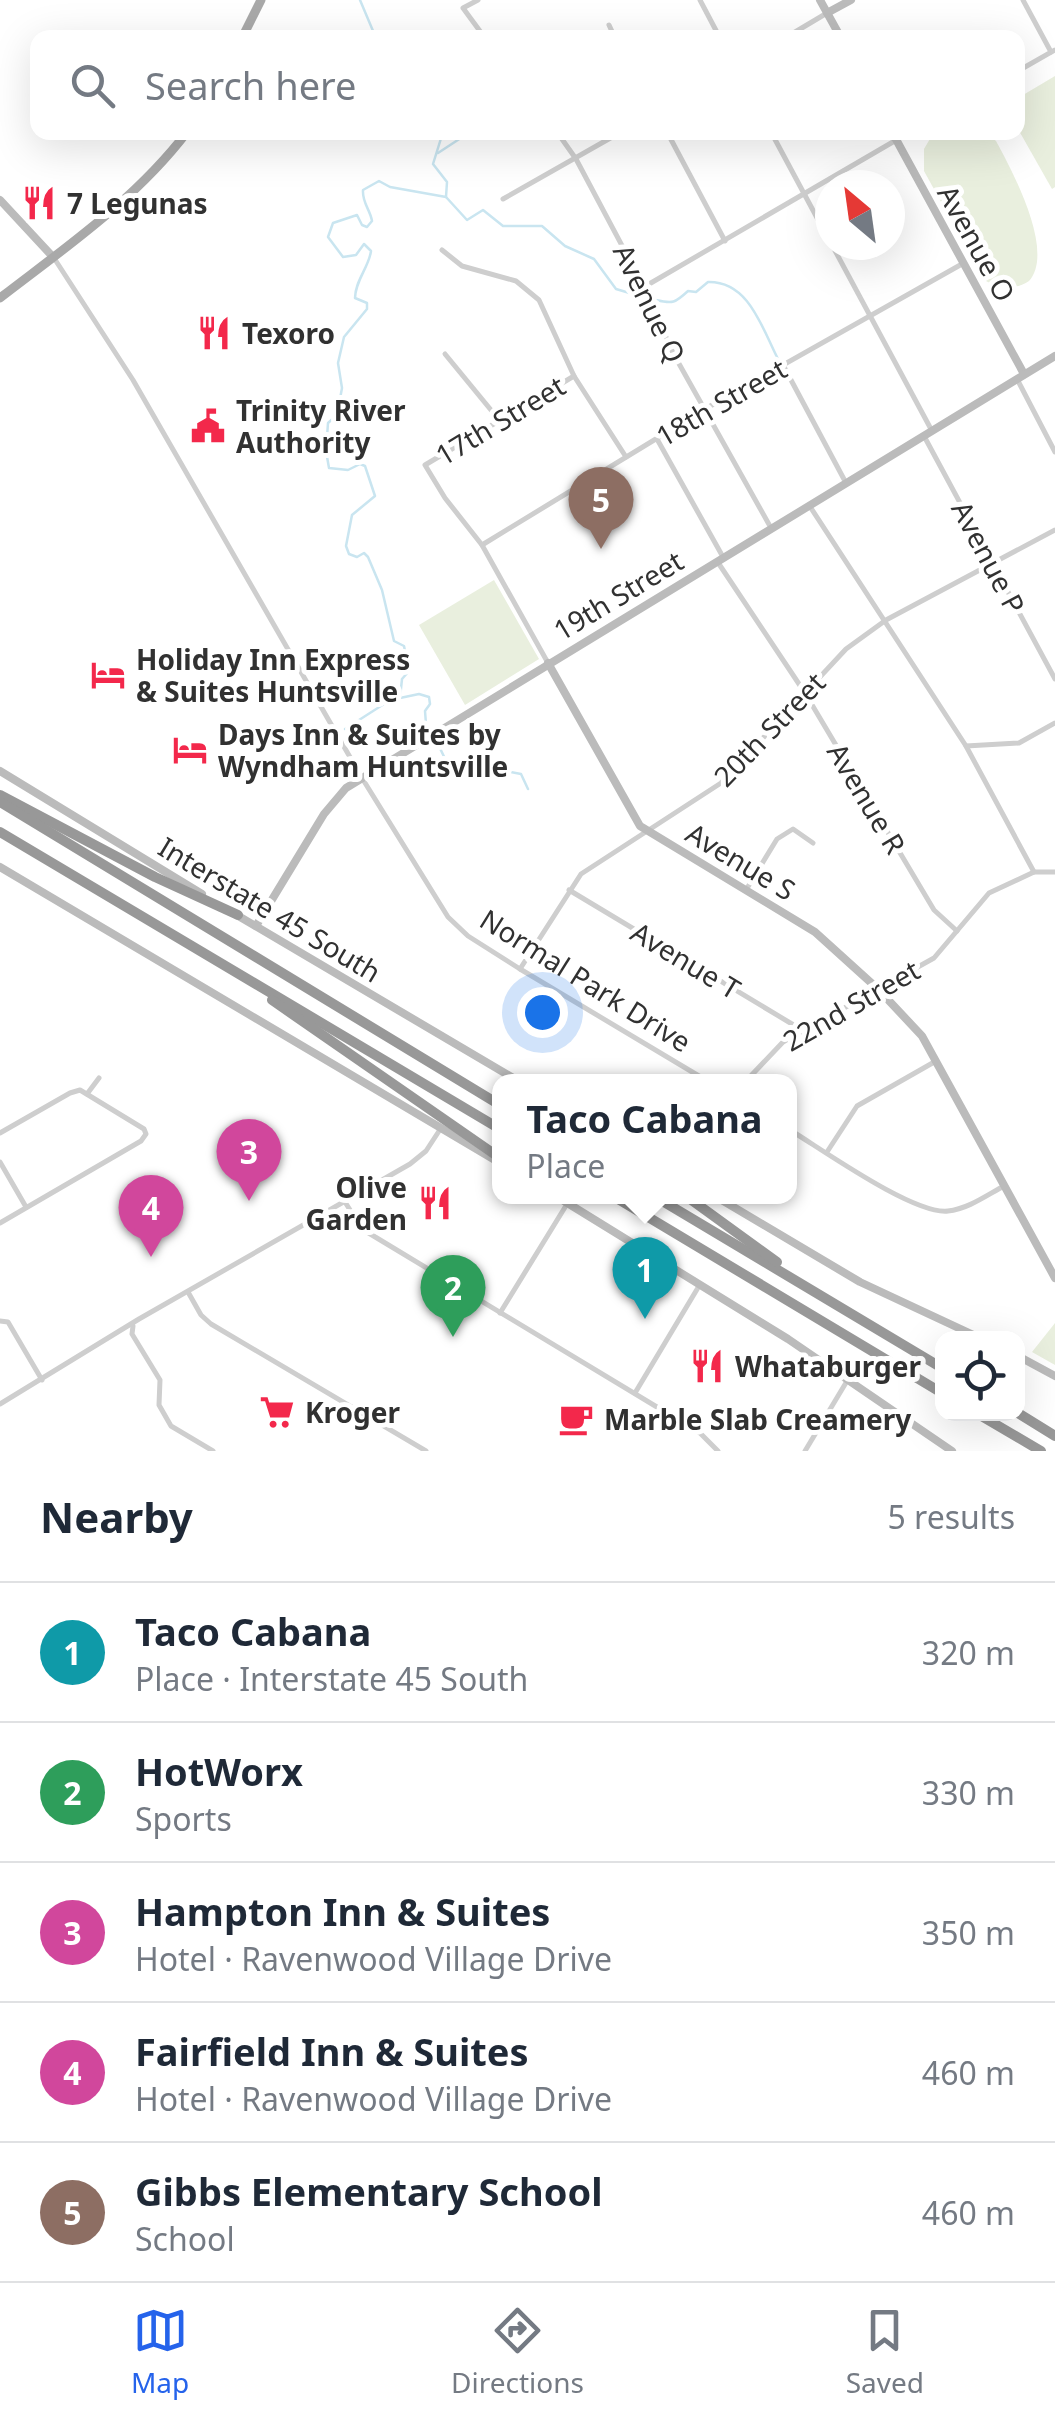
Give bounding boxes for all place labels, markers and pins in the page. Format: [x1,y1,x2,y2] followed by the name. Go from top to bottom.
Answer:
[20,184,58,222] restaurant icon: 7 Legunas
[67,184,208,222] place label: 7 Legunas
[195,314,233,352] restaurant icon: Texoro
[242,314,335,352] place label: Texoro
[236,391,406,461] place label: Trinity River Authority
[189,407,227,445] public building icon: Trinity River Authority
[568,466,634,549] pin: 5
[136,640,410,710] place label: Holiday Inn Express & Suites Huntsville
[89,656,127,694] hotel icon: Holiday Inn Express & Suites Huntsville
[218,715,508,785] place label: Days Inn & Suites by Wyndham Huntsville
[171,731,209,769] hotel icon: Days Inn & Suites by Wyndham Huntsville
[216,1118,282,1201] pin: 3
[305,1168,407,1238] place label: Olive Garden
[118,1174,184,1257] pin: 4
[416,1184,454,1222] restaurant icon: Olive Garden
[612,1236,678,1319] pin: 1
[420,1254,486,1337] pin: 2
[688,1347,726,1385] restaurant icon: Whataburger
[735,1347,922,1385] place label: Whataburger
[258,1393,296,1431] supermarket icon: Kroger
[305,1393,400,1431] place label: Kroger
[557,1400,595,1438] cafe icon: Marble Slab Creamery
[604,1400,911,1438] place label: Marble Slab Creamery

